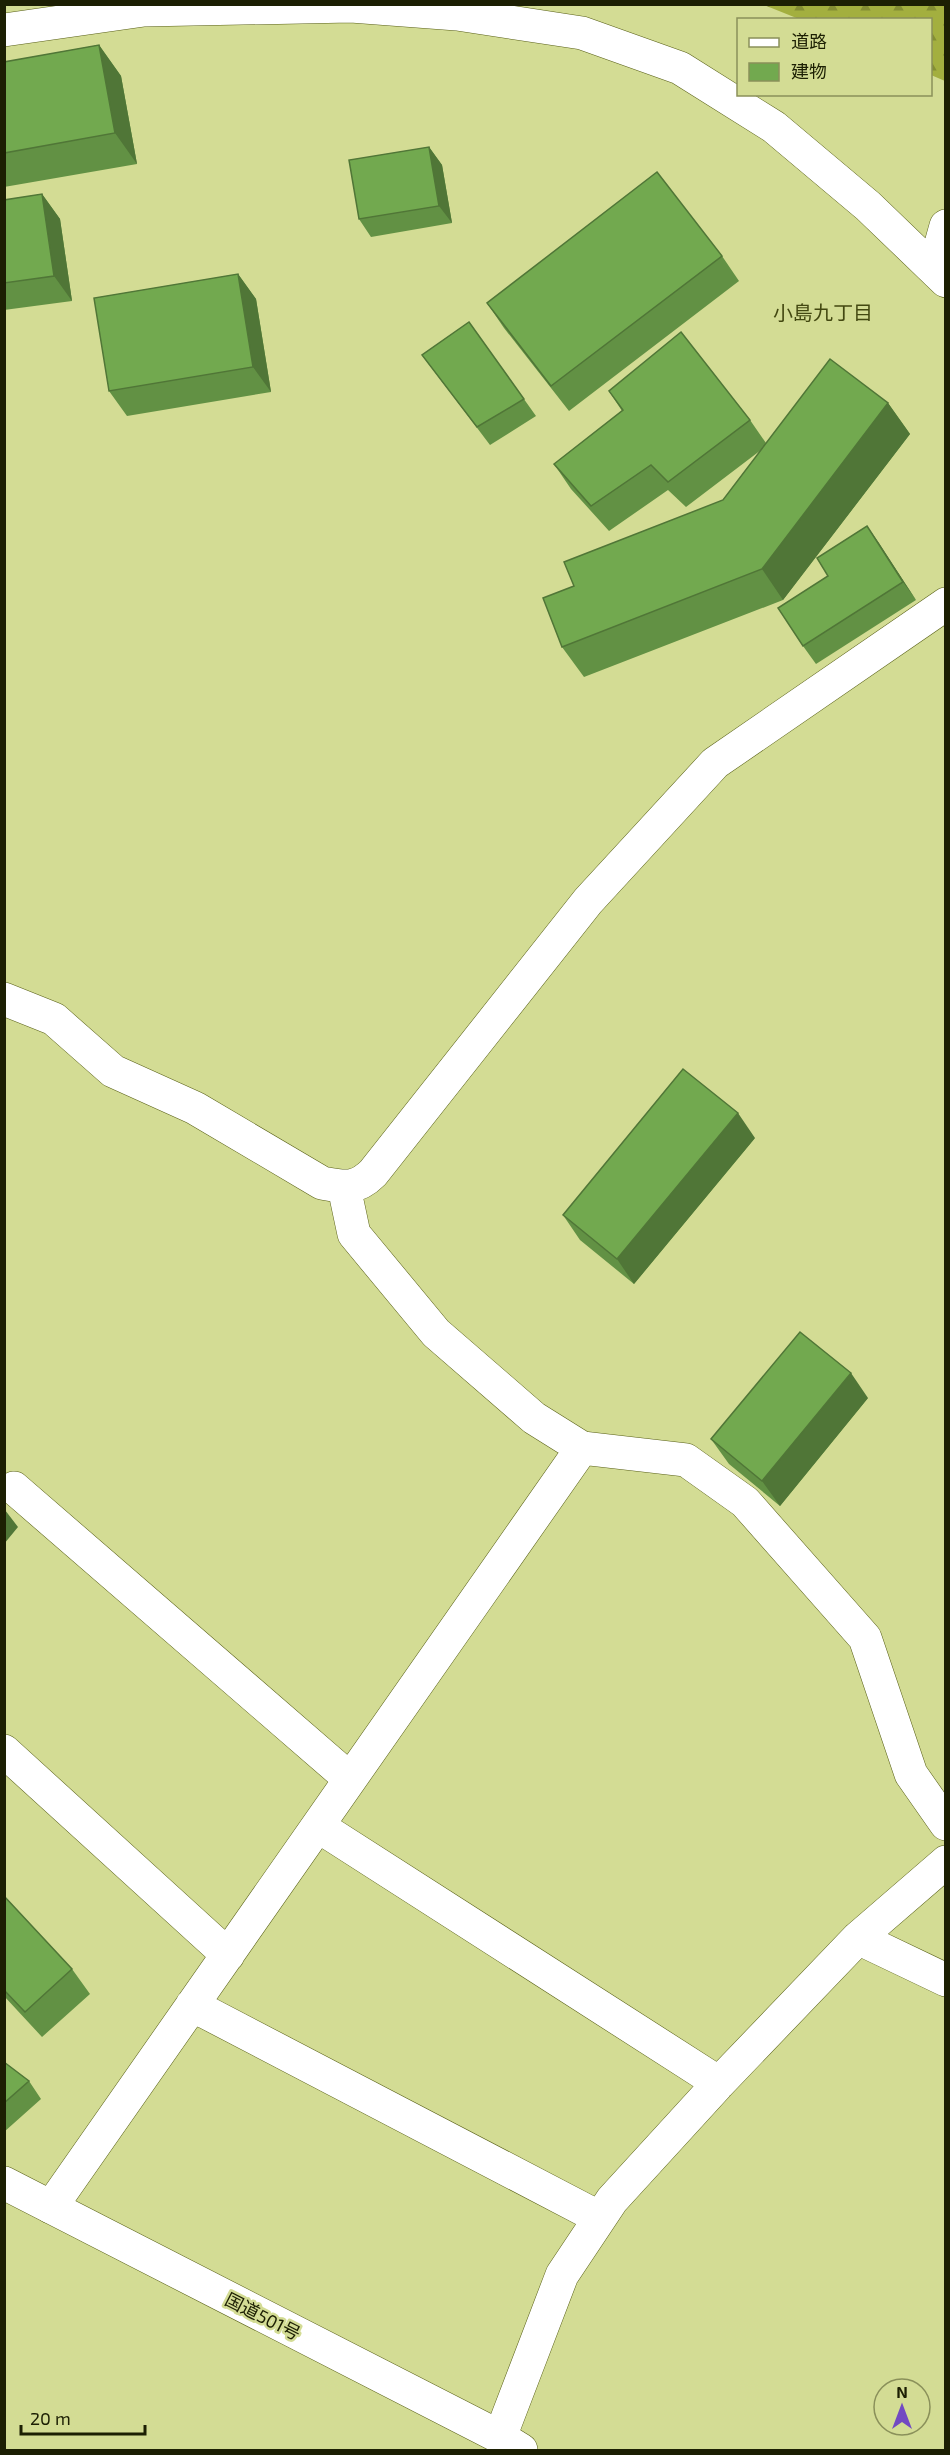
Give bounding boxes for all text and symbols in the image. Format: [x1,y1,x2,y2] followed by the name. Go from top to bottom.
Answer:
[737,18,932,96] legend
[791,30,827,52] text: 道路
[791,60,827,82] text: 建物
[773,300,873,324] district label: 小島九丁目
[222,2288,304,2344] street label: 国道501号
[872,2377,932,2437] north arrow
[896,2382,908,2401] text: N
[21,2398,146,2436] scale bar
[30,2407,71,2429] text: 20 m

